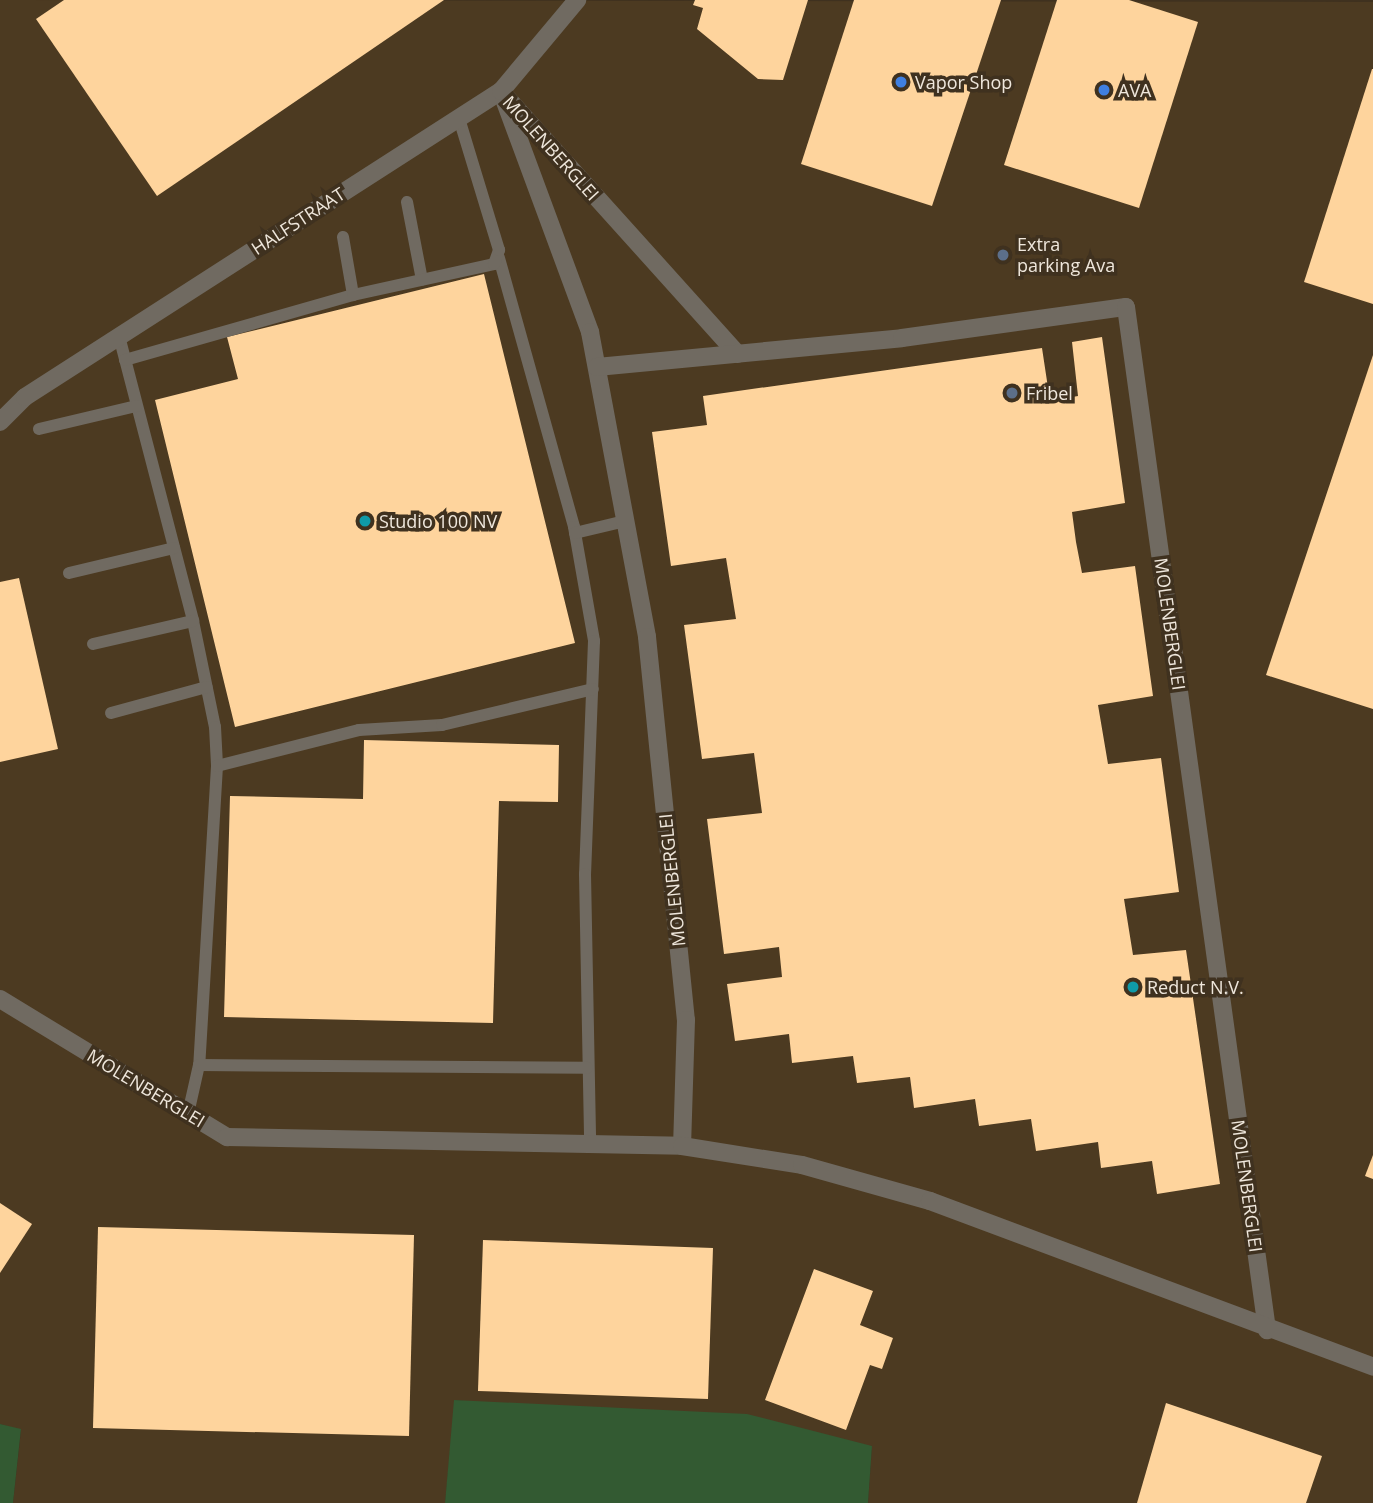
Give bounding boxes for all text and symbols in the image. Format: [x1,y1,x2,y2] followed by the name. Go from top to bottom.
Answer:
[915,71,1012,93] place label: Vapor Shop
[893,74,909,90] marker: Vapor Shop
[1118,79,1151,101] place label: AVA
[1096,82,1112,98] marker: AVA
[498,91,604,205] street label: MOLENBERGLEI
[247,183,349,259] street label: HALFSTRAAT
[1017,234,1115,276] place label: Extra parking Ava
[995,247,1011,263] marker: Extra parking Ava
[1026,382,1073,404] place label: Fribel
[1004,385,1020,401] marker: Fribel
[379,510,497,532] place label: Studio 100 NV
[357,513,373,529] marker: Studio 100 NV
[1150,556,1190,692] street label: MOLENBERGLEI
[654,813,690,947] street label: MOLENBERGLEI
[1147,976,1244,998] place label: Reduct N.V.
[1125,979,1141,995] marker: Reduct N.V.
[83,1044,209,1132] street label: MOLENBERGLEI
[1227,1118,1267,1254] street label: MOLENBERGLEI

